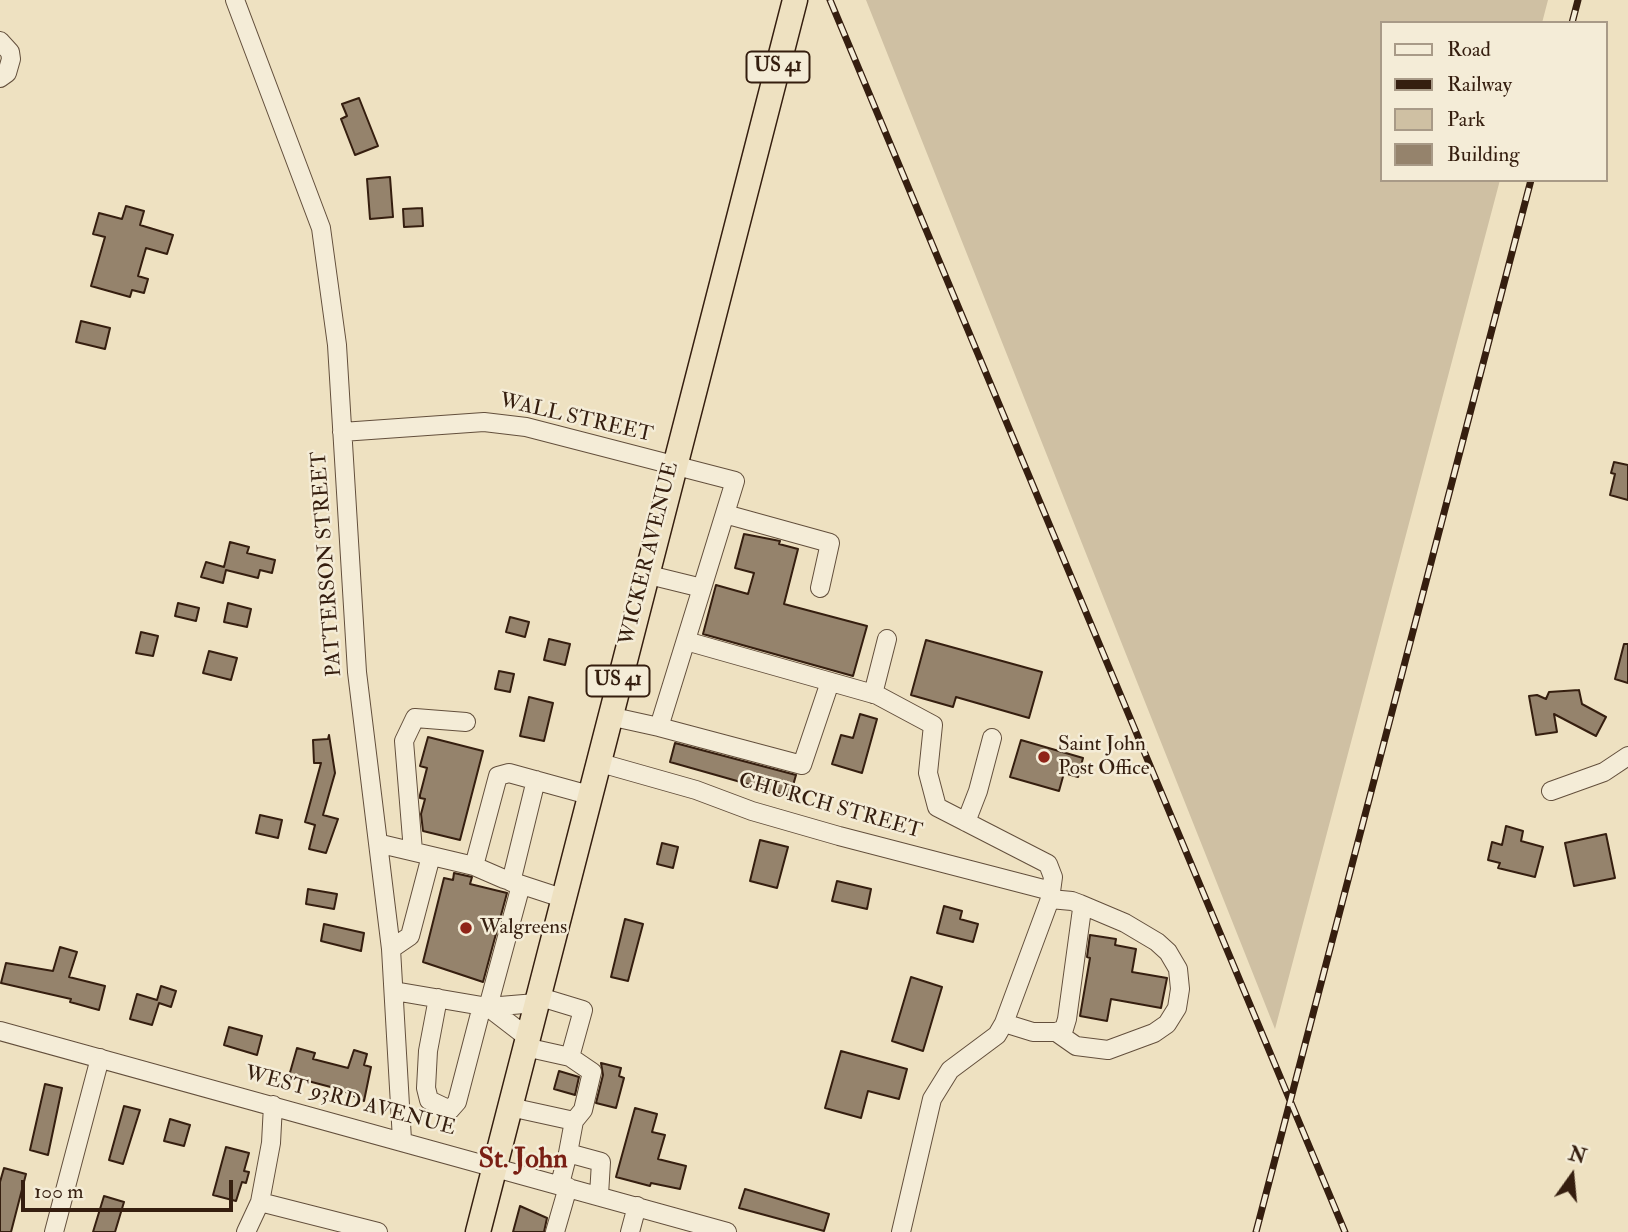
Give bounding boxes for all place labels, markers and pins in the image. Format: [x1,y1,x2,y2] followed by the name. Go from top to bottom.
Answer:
[1058,732,1149,782] place label: Saint John Post Office
[1036,749,1052,765] marker: Saint John Post Office
[480,915,567,941] place label: Walgreens
[458,920,474,936] marker: Walgreens

